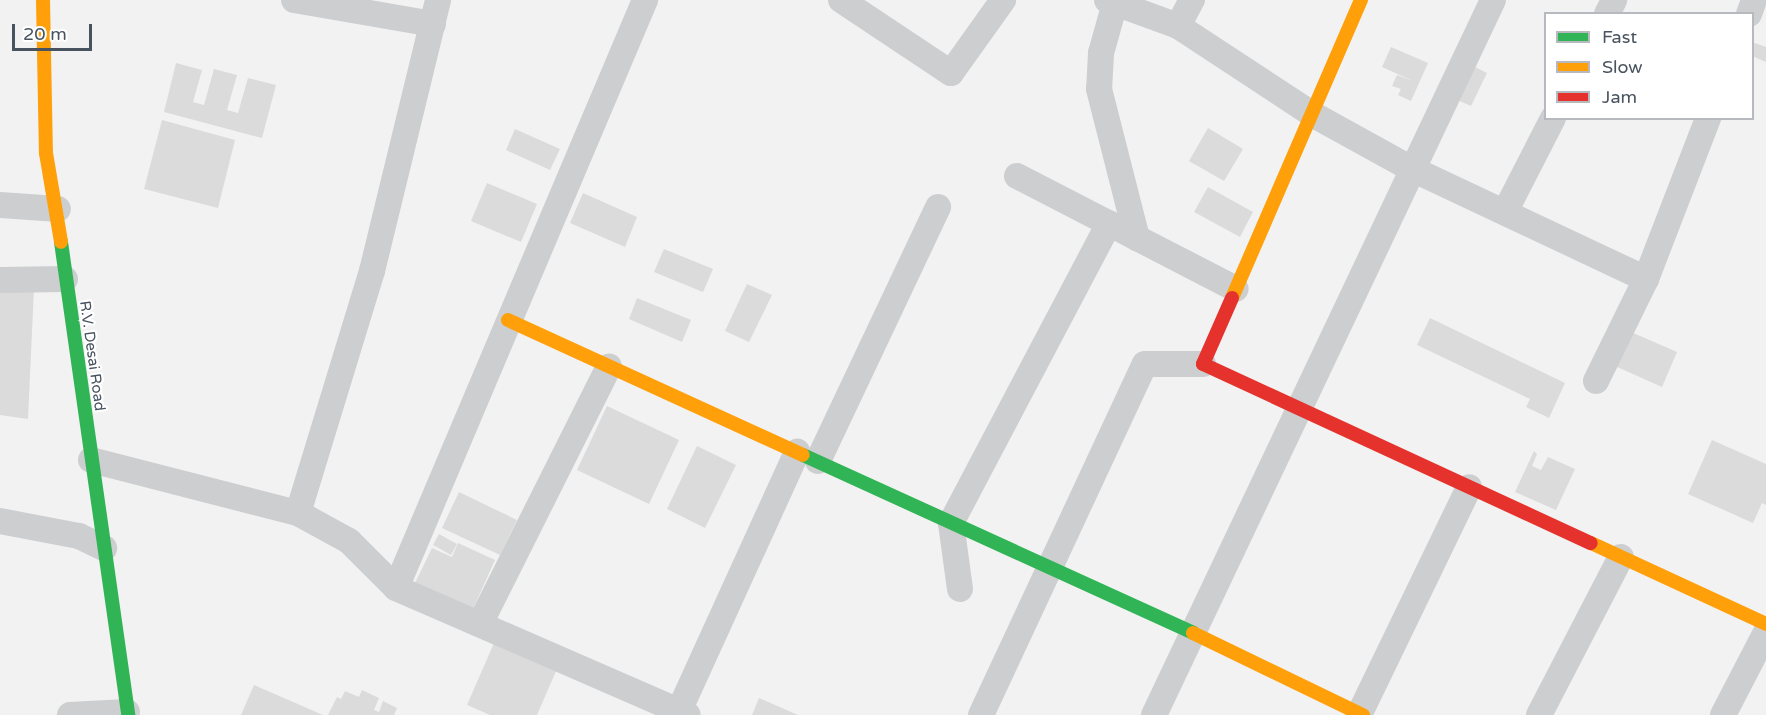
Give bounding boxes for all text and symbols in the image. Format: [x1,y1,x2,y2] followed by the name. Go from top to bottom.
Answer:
[15,12,94,50] scale bar
[1544,12,1754,120] legend
[23,23,67,45] text: 20 m
[1602,26,1637,48] text: Fast
[1602,56,1643,78] text: Slow
[1602,86,1637,108] text: Jam
[75,300,109,412] street label: R.V. Desai Road

